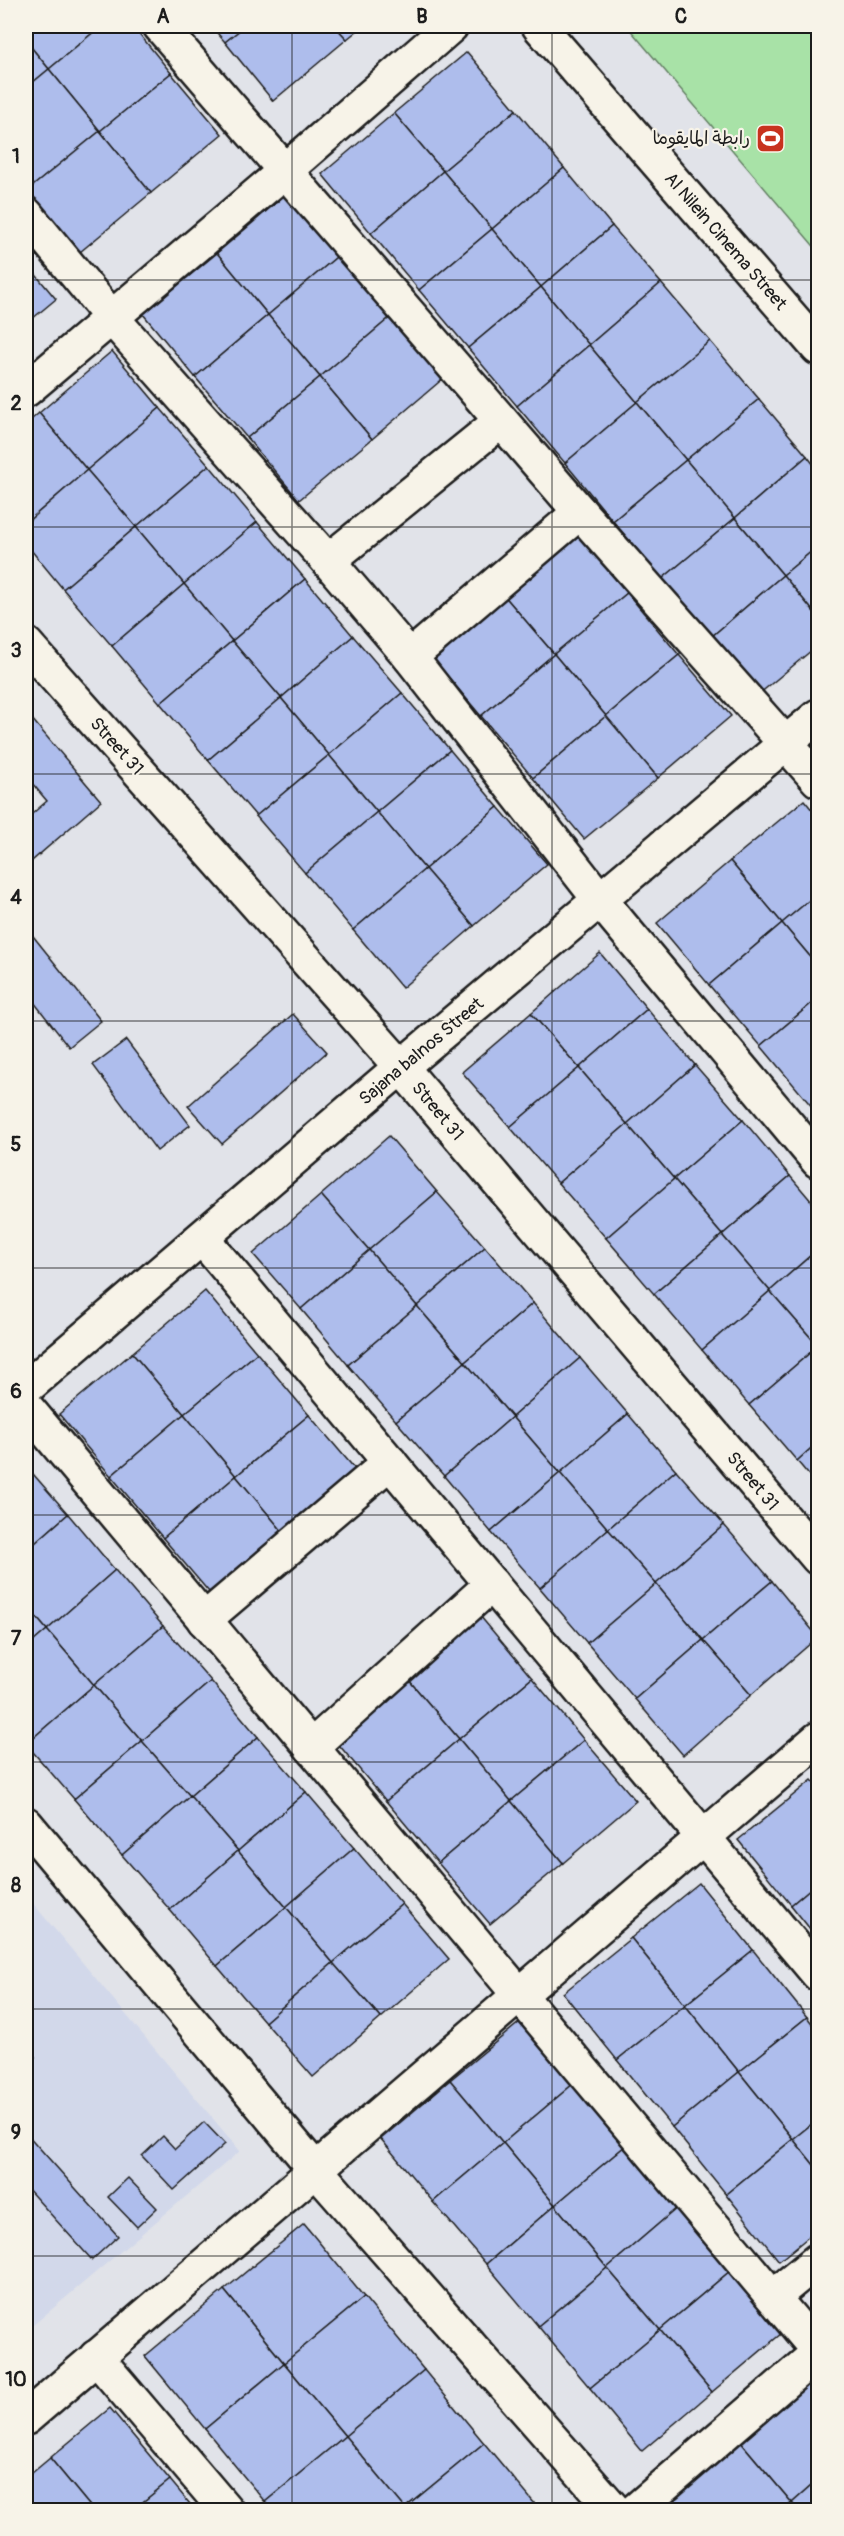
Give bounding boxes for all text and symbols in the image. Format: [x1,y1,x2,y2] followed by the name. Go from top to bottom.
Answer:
[157,4,170,29] text: A
[416,4,428,29] text: B
[675,4,687,29] text: C
[755,122,787,154] sports icon: رابطة المايقوما
[652,127,750,150] place label: رابطة المايقوما
[12,144,20,169] text: 1
[659,168,792,316] street label: Al Nilein Cinema Street
[10,391,22,416] text: 2
[10,638,22,663] text: 3
[85,713,149,780] street label: Street 31
[10,885,22,910] text: 4
[354,992,489,1110] street label: Sajana balnos Street
[406,1077,469,1145] street label: Street 31
[11,1132,22,1157] text: 5
[10,1379,22,1404] text: 6
[721,1447,784,1515] street label: Street 31
[11,1626,22,1651] text: 7
[11,1873,21,1898] text: 8
[11,2120,21,2145] text: 9
[5,2367,27,2392] text: 10

